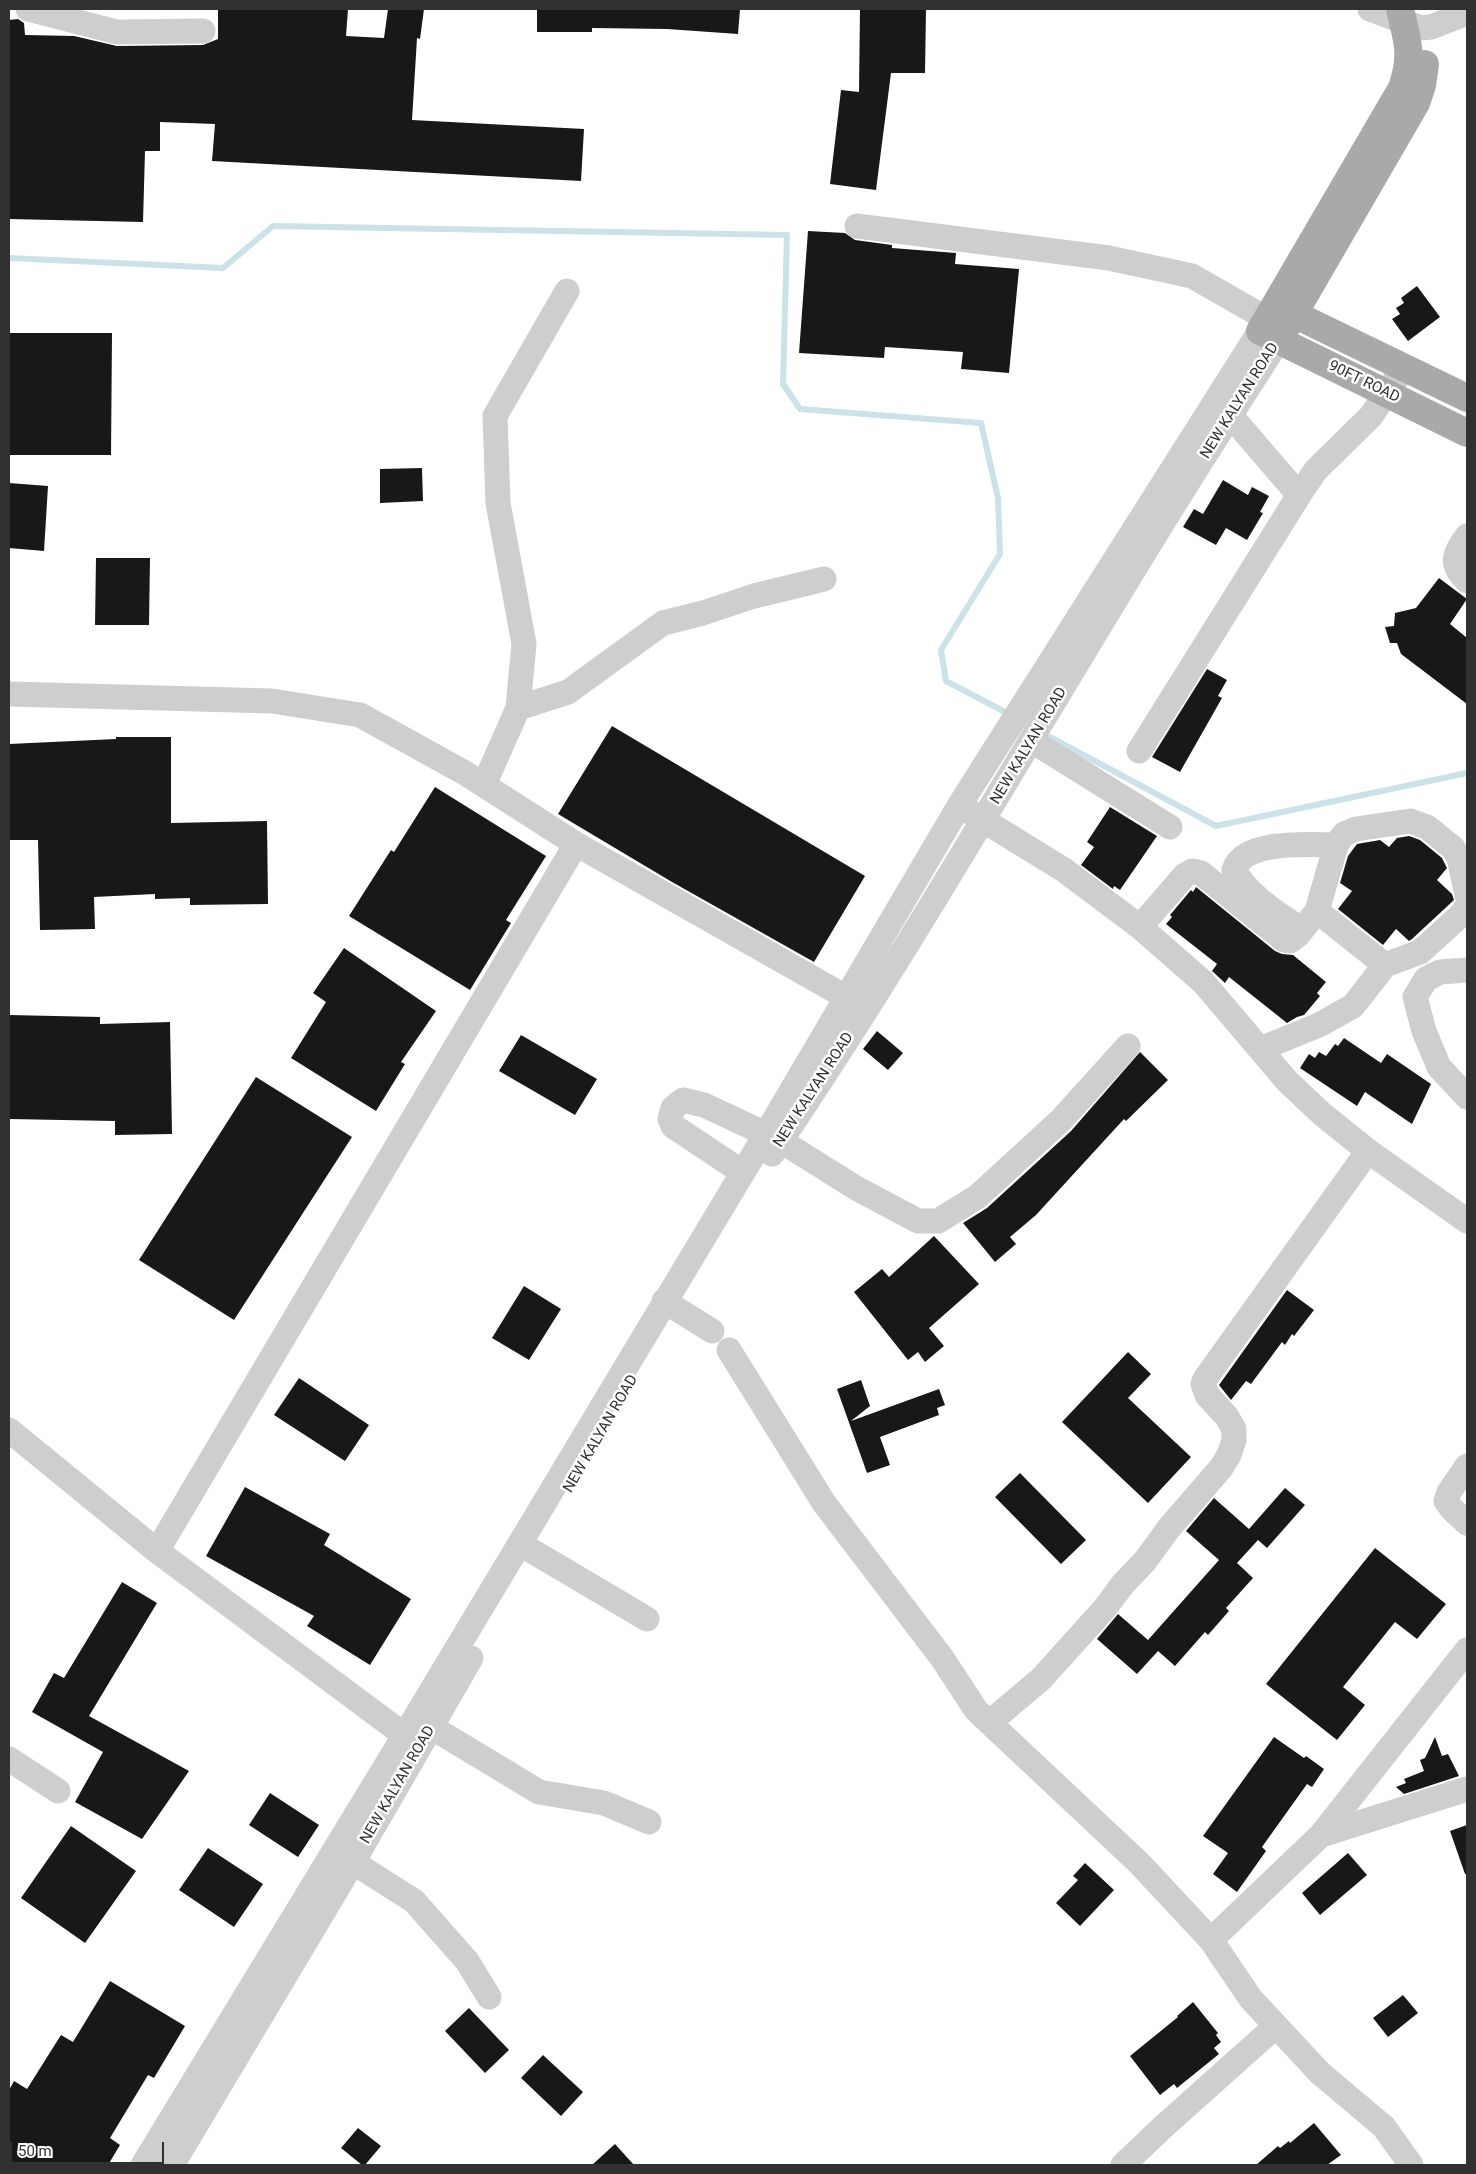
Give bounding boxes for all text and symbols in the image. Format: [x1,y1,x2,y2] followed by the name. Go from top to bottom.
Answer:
[1197,340,1283,462] street label: NEW KALYAN ROAD
[1325,357,1403,407] street label: 90FT ROAD
[987,684,1071,808] street label: NEW KALYAN ROAD
[770,1029,858,1151] street label: NEW KALYAN ROAD
[560,1372,642,1496] street label: NEW KALYAN ROAD
[357,1723,439,1847] street label: NEW KALYAN ROAD
[12,2132,166,2164] scale bar
[18,2142,52,2160] text: 50 m

